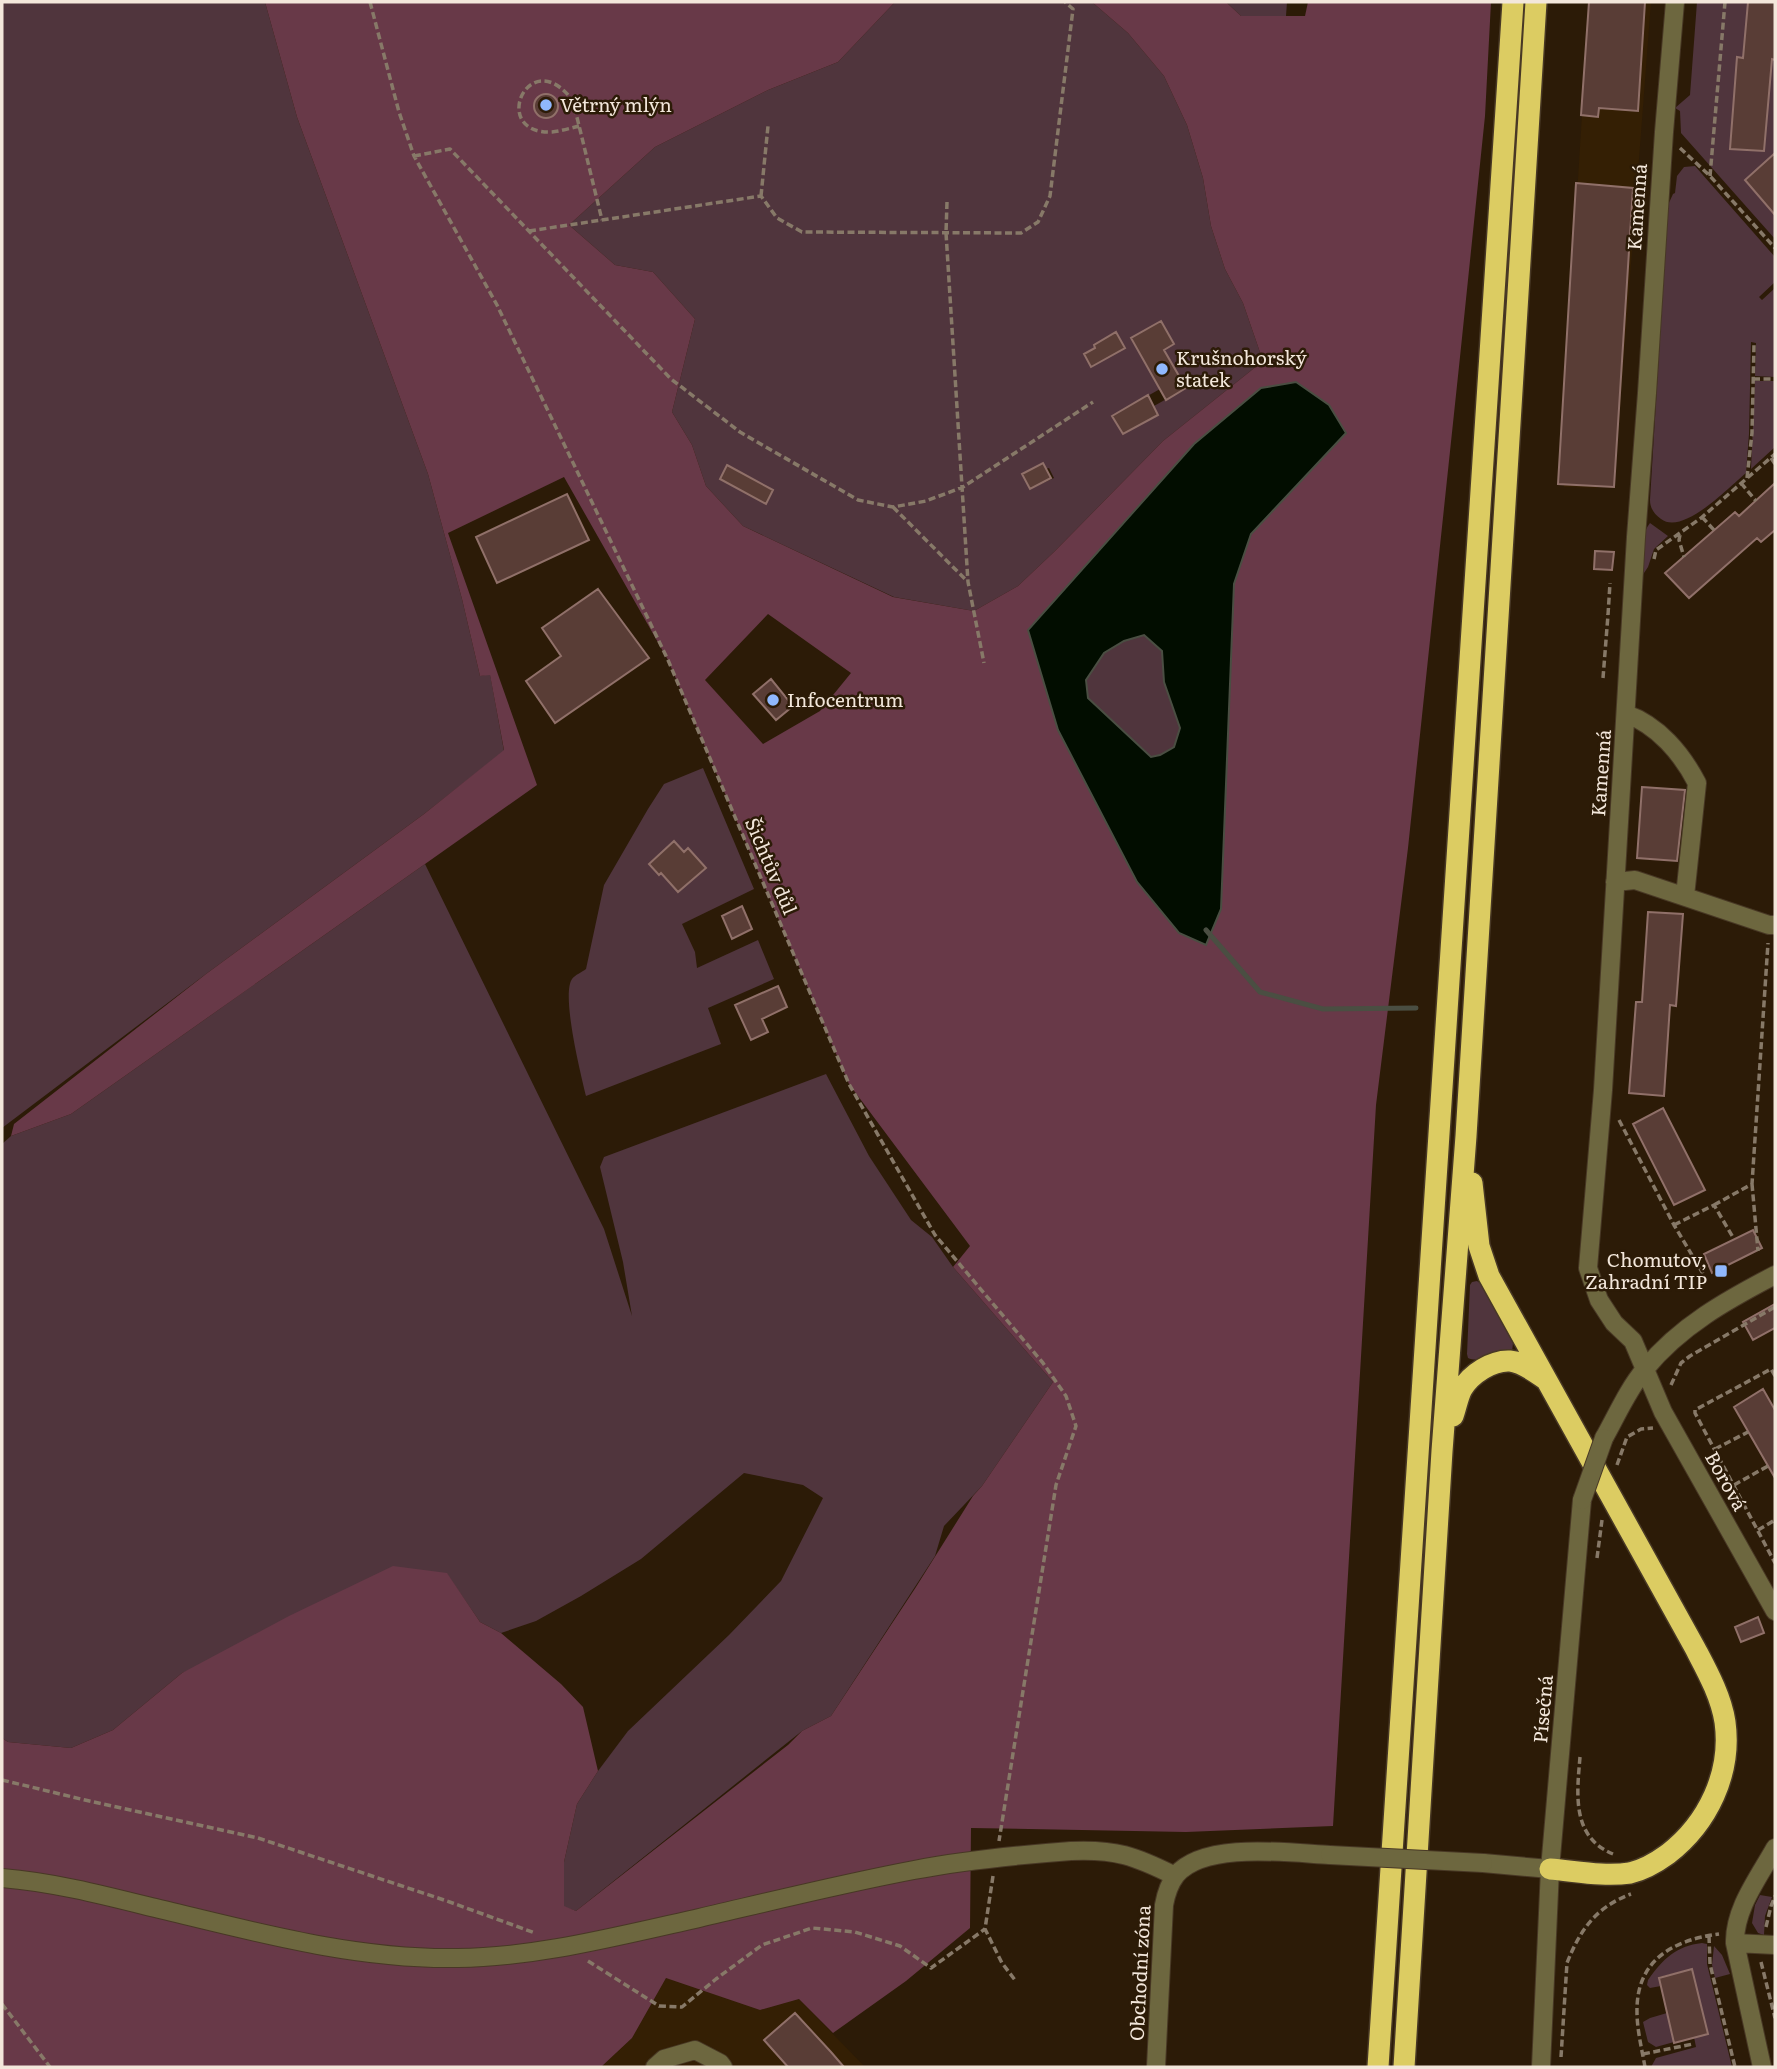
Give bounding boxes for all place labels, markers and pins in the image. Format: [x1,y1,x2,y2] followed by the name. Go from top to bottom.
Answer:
[560,90,672,118] place label: Větrný mlýn
[538,97,554,113] marker: Větrný mlýn
[1176,343,1307,393] place label: Krušnohorský statek
[1154,361,1170,377] marker: Krušnohorský statek
[787,685,903,713] place label: Infocentrum
[765,692,781,708] marker: Infocentrum
[1585,1245,1707,1295] place label: Chomutov, Zahradní TIP
[1713,1263,1729,1279] marker: Chomutov, Zahradní TIP

